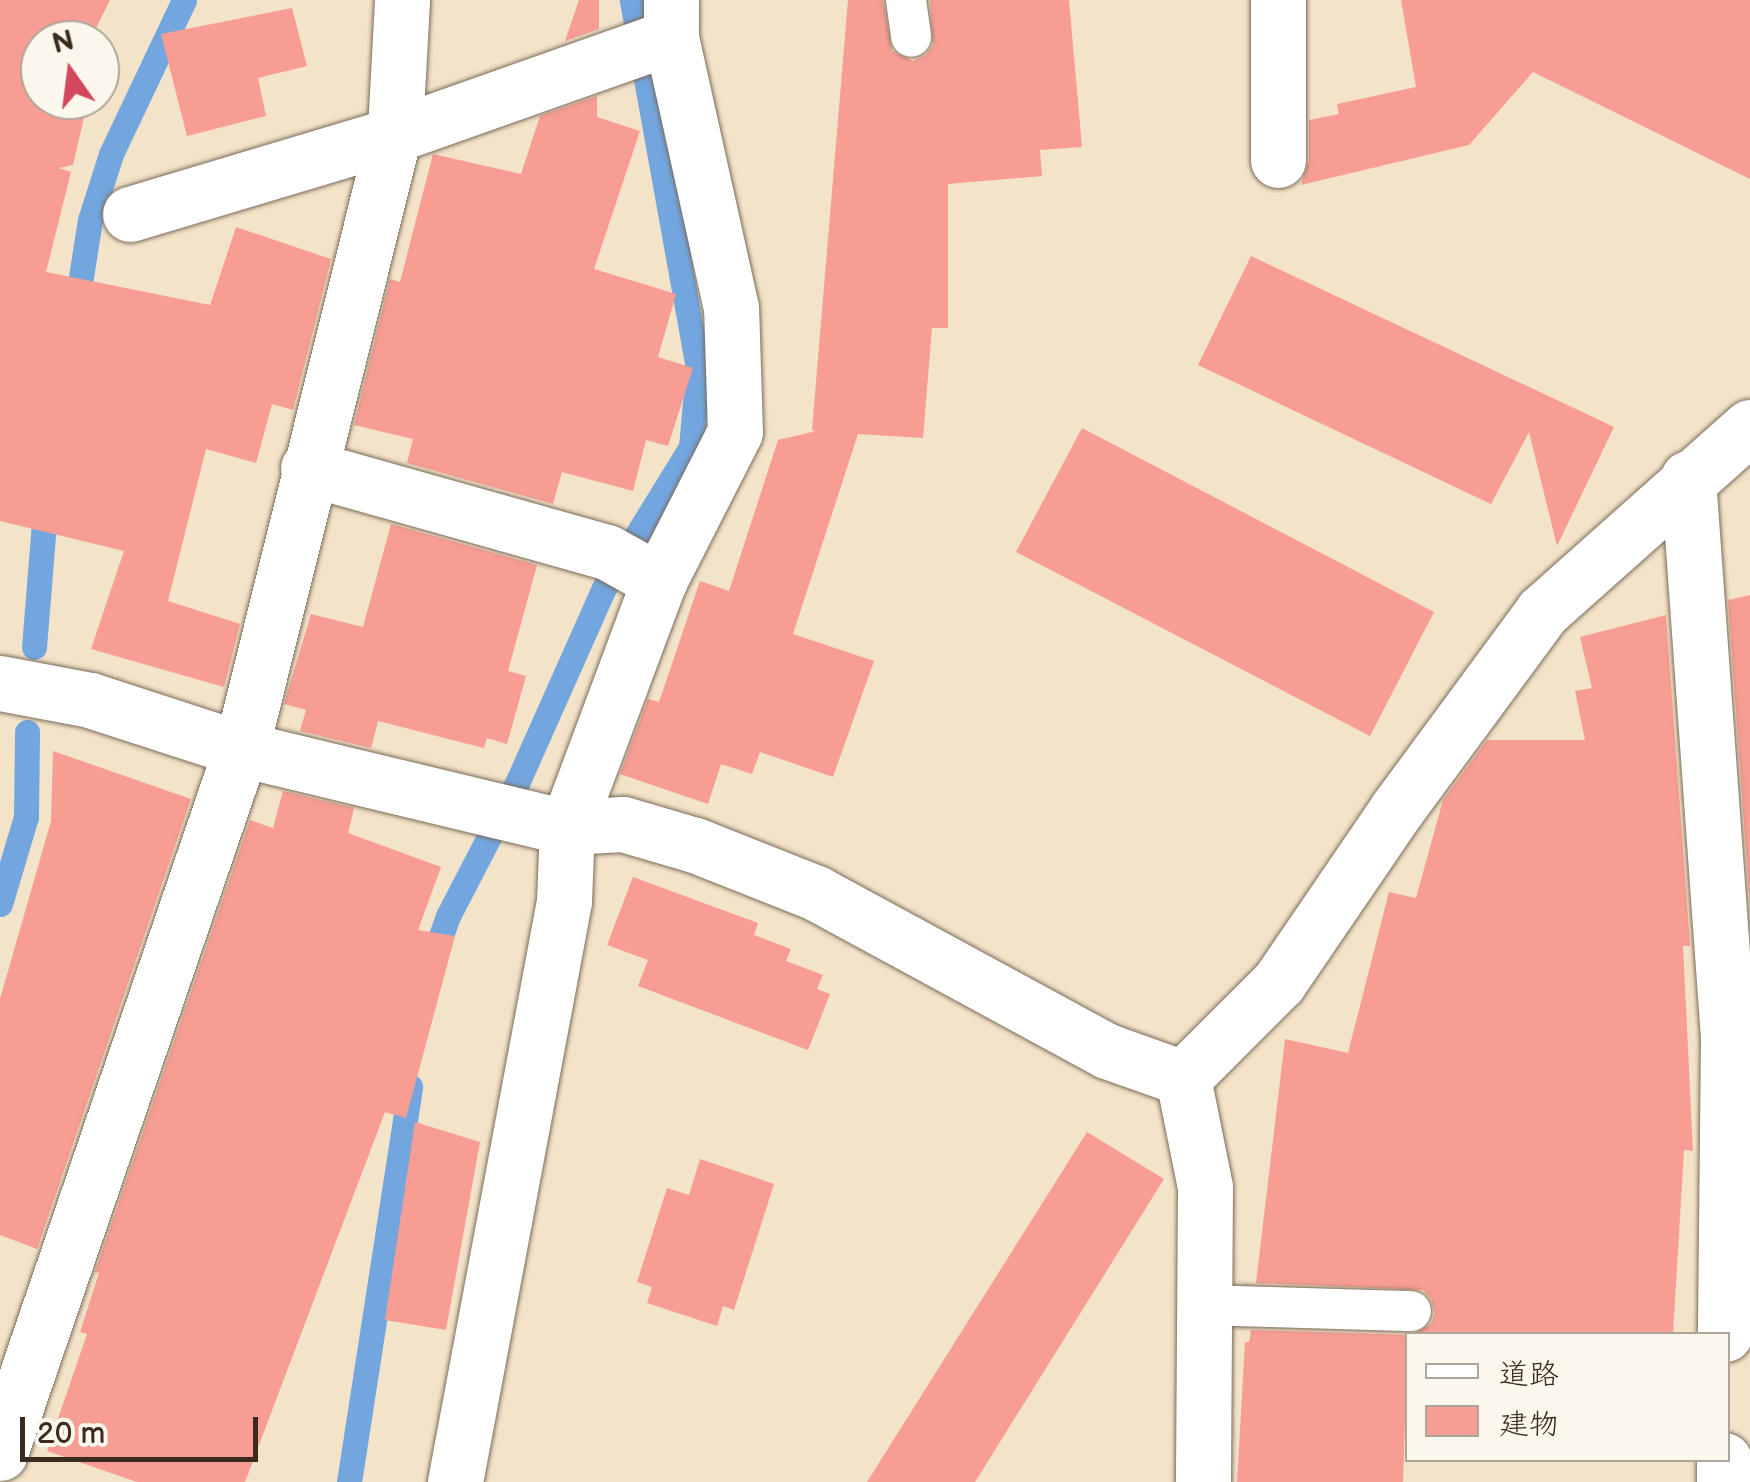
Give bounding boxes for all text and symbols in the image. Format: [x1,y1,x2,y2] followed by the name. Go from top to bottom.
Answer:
[20,20,120,120] north arrow
[49,24,77,61] text: N
[1405,1332,1730,1462] legend
[1499,1357,1559,1393] text: 道路
[25,1397,262,1459] scale bar
[1499,1407,1559,1443] text: 建物
[37,1416,105,1452] text: 20 m

